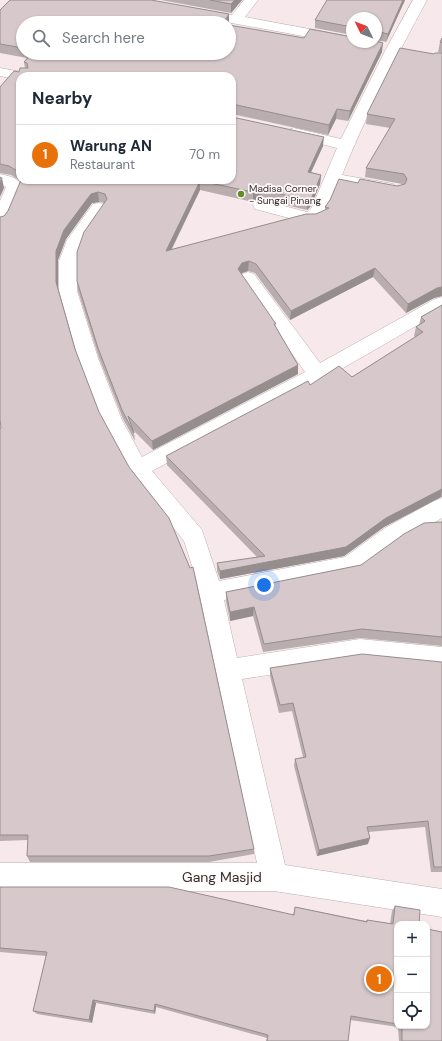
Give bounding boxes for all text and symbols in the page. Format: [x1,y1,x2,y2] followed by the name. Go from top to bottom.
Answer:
[346,12,382,48] north arrow
[16,16,236,60] search box
[30,27,52,49] icon: search
[62,28,145,48] text: Search here
[32,87,92,109] text: Nearby
[70,136,152,156] text: Warung AN
[43,146,47,163] text: 1
[189,146,220,163] text: 70 m
[70,156,135,173] text: Restaurant
[249,182,322,207] place label: Madisa Corner - Sungai Pinang
[236,189,246,199] marker: Madisa Corner - Sungai Pinang
[254,575,274,595] your location
[182,868,262,886] street label: Gang Masjid
[394,921,430,1029] map controls
[394,921,430,957] button: +
[394,957,430,993] button: −
[366,964,392,994] pin: 1
[394,993,430,1029] button: locate

